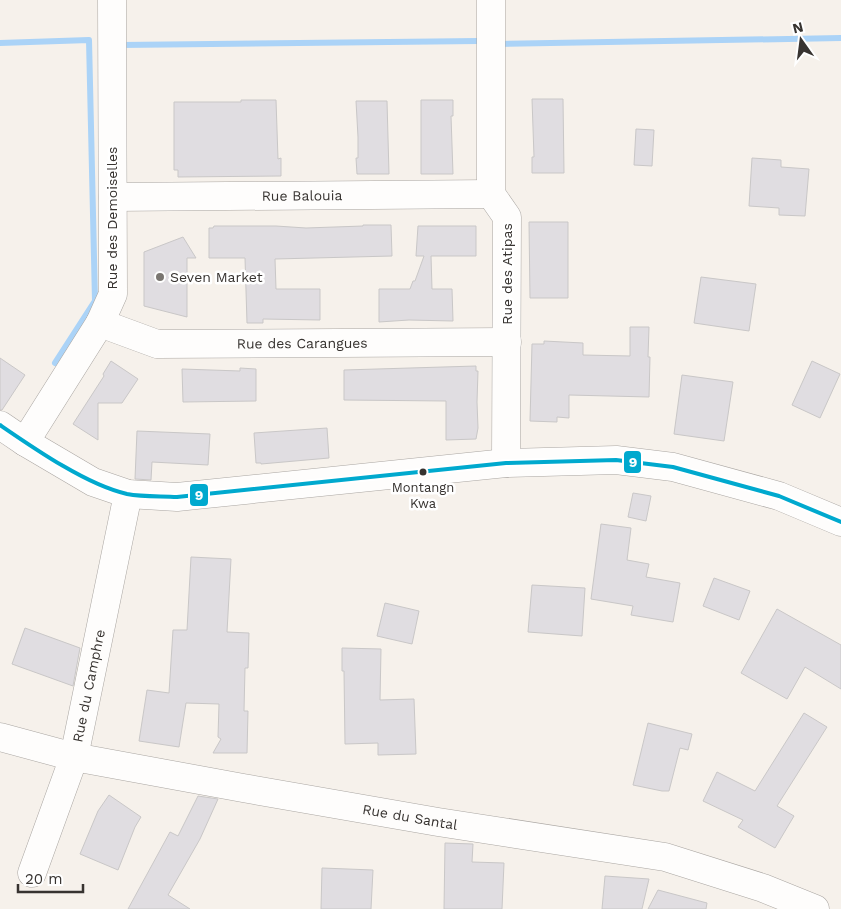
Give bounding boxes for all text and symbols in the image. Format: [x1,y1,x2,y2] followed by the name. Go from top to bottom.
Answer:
[776,15,826,65] north arrow
[791,18,805,36] text: N
[104,147,120,289] street label: Rue des Demoiselles
[262,187,343,204] street label: Rue Balouia
[499,223,515,325] street label: Rue des Atipas
[170,269,263,285] place label: Seven Market
[154,271,166,283] marker: Seven Market
[237,335,368,352] street label: Rue des Carangues
[623,450,642,474] line badge: 9
[629,454,637,470] text: 9
[418,467,428,477] marker: Montangn Kwa
[392,480,454,511] place label: Montangn Kwa
[189,483,209,507] line badge: 9
[195,487,203,503] text: 9
[69,628,108,744] street label: Rue du Camphre
[361,801,459,833] street label: Rue du Santal
[18,862,82,894] scale bar
[25,870,63,888] text: 20 m

